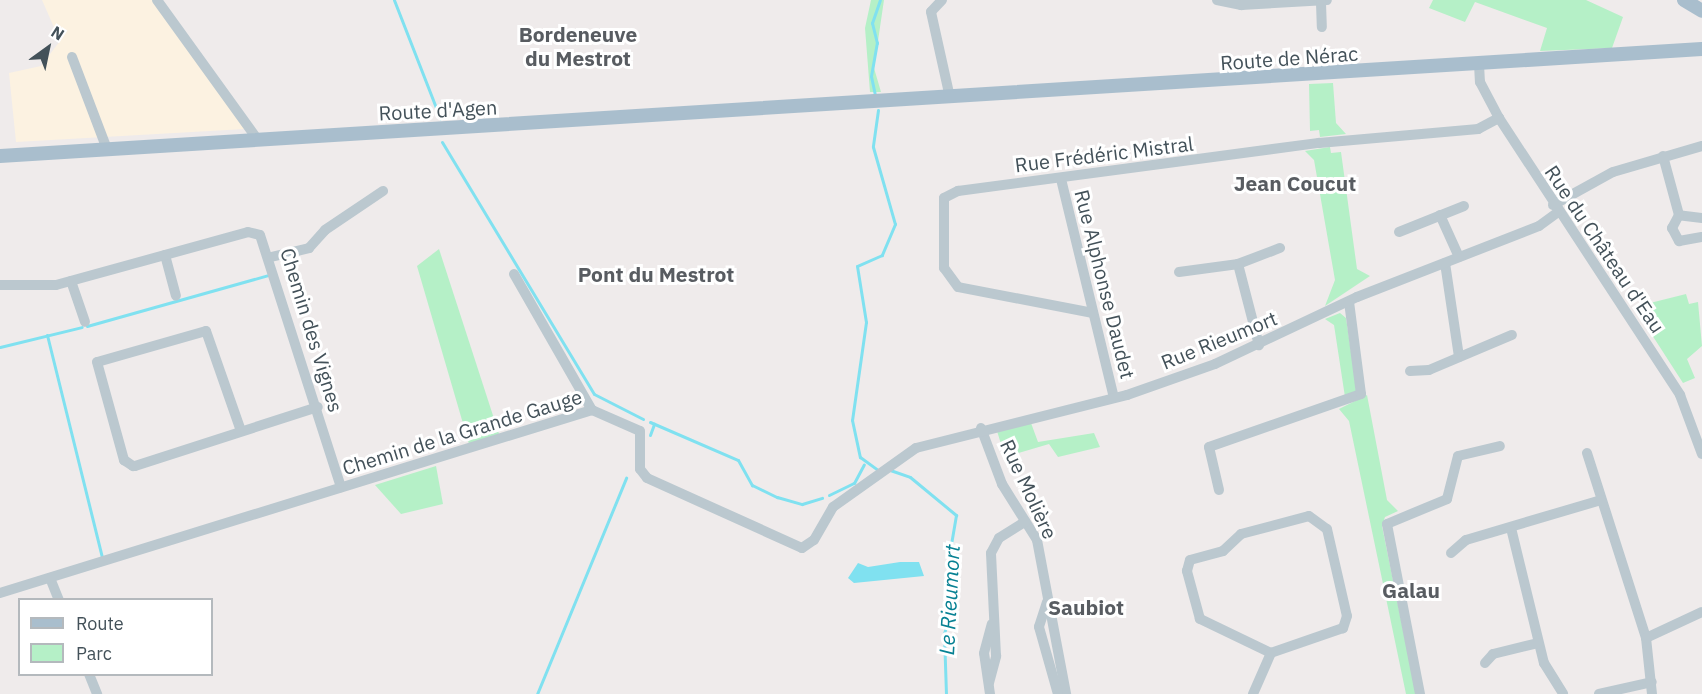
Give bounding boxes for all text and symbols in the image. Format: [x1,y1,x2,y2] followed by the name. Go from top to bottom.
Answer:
[18,18,78,78] north arrow
[47,21,68,44] text: N
[519,21,637,71] district label: Bordeneuve du Mestrot
[1219,41,1359,75] street label: Route de Nérac
[378,95,498,125] street label: Route d'Agen
[1013,131,1195,177] street label: Rue Frédéric Mistral
[1540,161,1670,337] street label: Rue du Château d'Eau
[1234,170,1356,196] district label: Jean Coucut
[1070,187,1140,381] street label: Rue Alphonse Daudet
[276,245,348,415] street label: Chemin des Vignes
[578,261,734,287] district label: Pont du Mestrot
[1157,306,1281,374] street label: Rue Rieumort
[339,384,585,480] street label: Chemin de la Grande Gauge
[996,435,1062,543] street label: Rue Molière
[934,544,964,656] water label: Le Rieumort
[1382,577,1440,603] district label: Galau
[1048,594,1124,620] district label: Saubiot
[18,598,213,676] legend
[76,612,124,635] text: Route
[76,642,112,665] text: Parc

